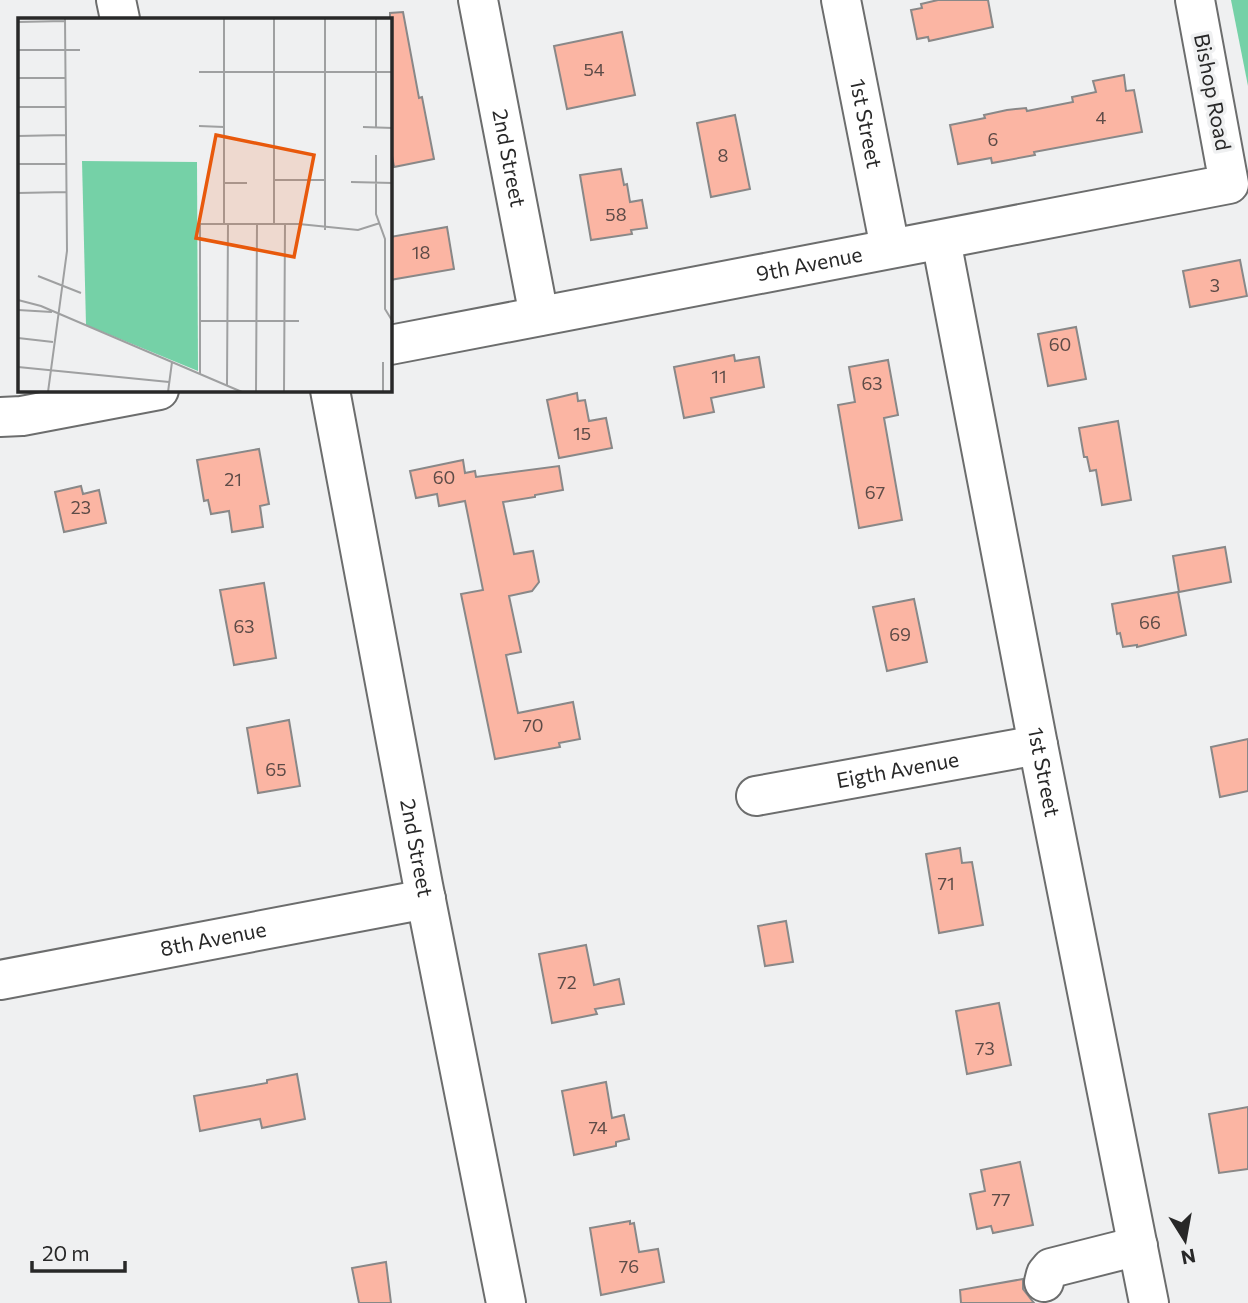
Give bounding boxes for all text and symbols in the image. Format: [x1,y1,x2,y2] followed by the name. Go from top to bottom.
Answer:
[18,18,392,392] inset map
[1190,31,1237,152] street label: Bishop Road
[583,58,605,80] house number: 54
[846,76,888,170] street label: 1st Street
[1096,106,1107,128] house number: 4
[488,107,532,209] street label: 2nd Street
[988,128,998,150] house number: 6
[718,144,729,166] house number: 8
[605,203,627,225] house number: 58
[412,241,430,263] house number: 18
[754,241,864,285] street label: 9th Avenue
[1210,274,1220,296] house number: 3
[1049,333,1071,355] house number: 60
[711,365,727,387] house number: 11
[861,372,883,394] house number: 63
[573,422,591,444] house number: 15
[433,466,455,488] house number: 60
[224,468,242,490] house number: 21
[865,481,885,503] house number: 67
[71,496,91,518] house number: 23
[1139,611,1161,633] house number: 66
[233,615,255,637] house number: 63
[889,623,911,645] house number: 69
[522,714,544,736] house number: 70
[1024,725,1066,819] street label: 1st Street
[834,746,961,792] street label: Eigth Avenue
[265,758,287,780] house number: 65
[396,797,439,899] street label: 2nd Street
[937,872,955,894] house number: 71
[158,916,268,960] street label: 8th Avenue
[557,971,577,993] house number: 72
[975,1037,995,1059] house number: 73
[588,1116,608,1138] house number: 74
[991,1188,1011,1210] house number: 77
[1150,1205,1220,1275] north arrow
[32,1230,124,1274] scale bar
[42,1240,90,1265] text: 20 m
[1179,1245,1198,1270] text: N
[619,1255,639,1277] house number: 76

